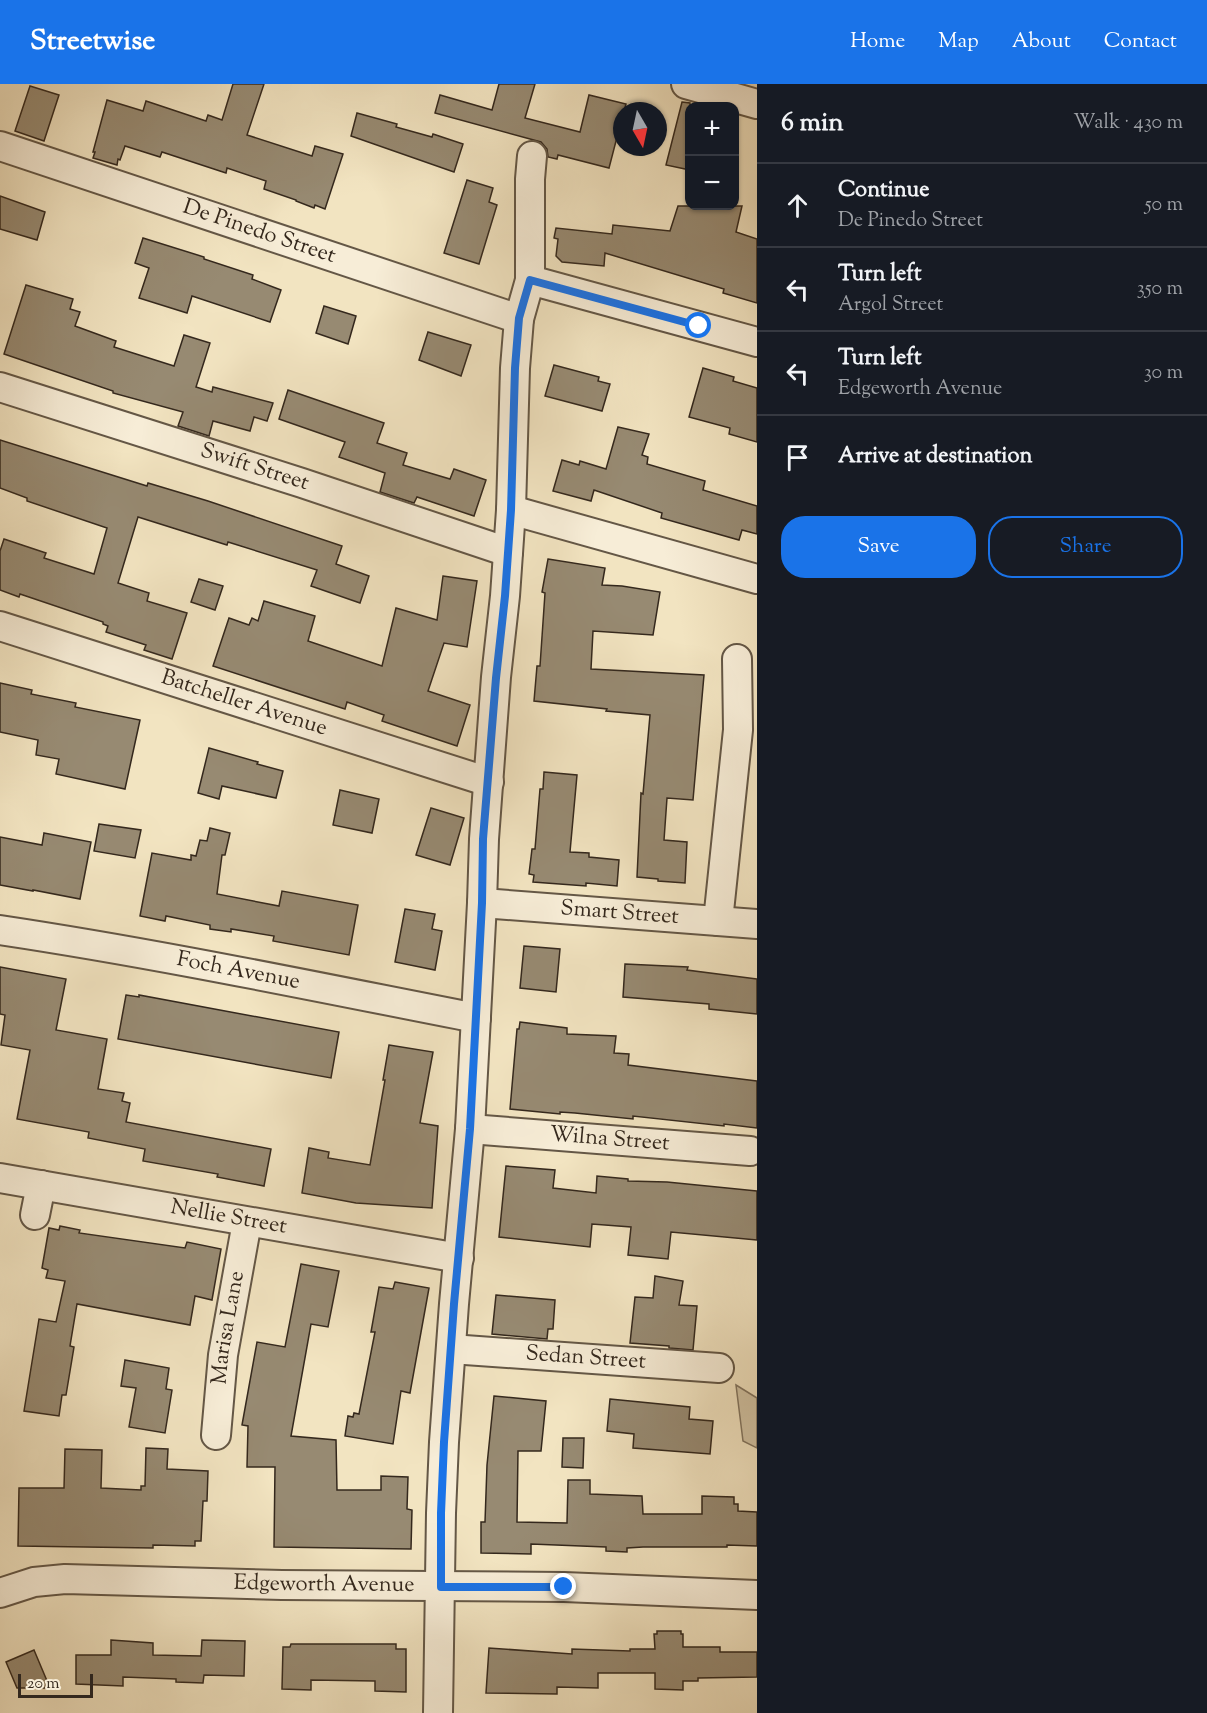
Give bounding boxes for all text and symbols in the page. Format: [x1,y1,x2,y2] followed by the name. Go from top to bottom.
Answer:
[30,22,155,62] text: Streetwise
[850,27,905,57] text: Home
[938,27,979,57] text: Map
[1012,27,1071,57] text: About
[1104,27,1177,57] text: Contact
[613,102,667,156] north arrow
[685,102,739,210] map controls
[685,102,739,156] button: +
[781,105,844,142] text: 6 min
[1073,109,1183,138] text: Walk · 430 m
[685,156,739,210] button: −
[838,175,929,207] text: Continue
[781,189,814,222] icon: ahead
[1145,191,1183,220] text: 50 m
[178,192,340,273] street label: De Pinedo Street
[838,207,983,236] text: De Pinedo Street
[838,259,921,291] text: Turn left
[781,273,814,306] icon: left
[1137,275,1183,304] text: 350 m
[838,291,943,320] text: Argol Street
[685,312,711,338] route start
[838,343,921,375] text: Turn left
[781,357,814,390] icon: left
[1144,359,1183,388] text: 30 m
[838,375,1002,404] text: Edgeworth Avenue
[196,436,314,500] street label: Swift Street
[781,441,814,474] icon: arrive
[838,441,1033,473] text: Arrive at destination
[781,516,976,578] button: Save
[988,516,1183,578] button: Share
[157,662,331,745] street label: Batcheller Avenue
[559,893,680,934] street label: Smart Street
[174,944,303,999] street label: Foch Avenue
[548,1119,671,1161] street label: Wilna Street
[168,1192,290,1244] street label: Nellie Street
[204,1269,254,1386] street label: Marisa Lane
[524,1338,647,1379] street label: Sedan Street
[233,1568,415,1602] street label: Edgeworth Avenue
[550,1573,576,1599] route end
[18,1671,93,1698] scale bar
[27,1673,60,1696] text: 20 m

